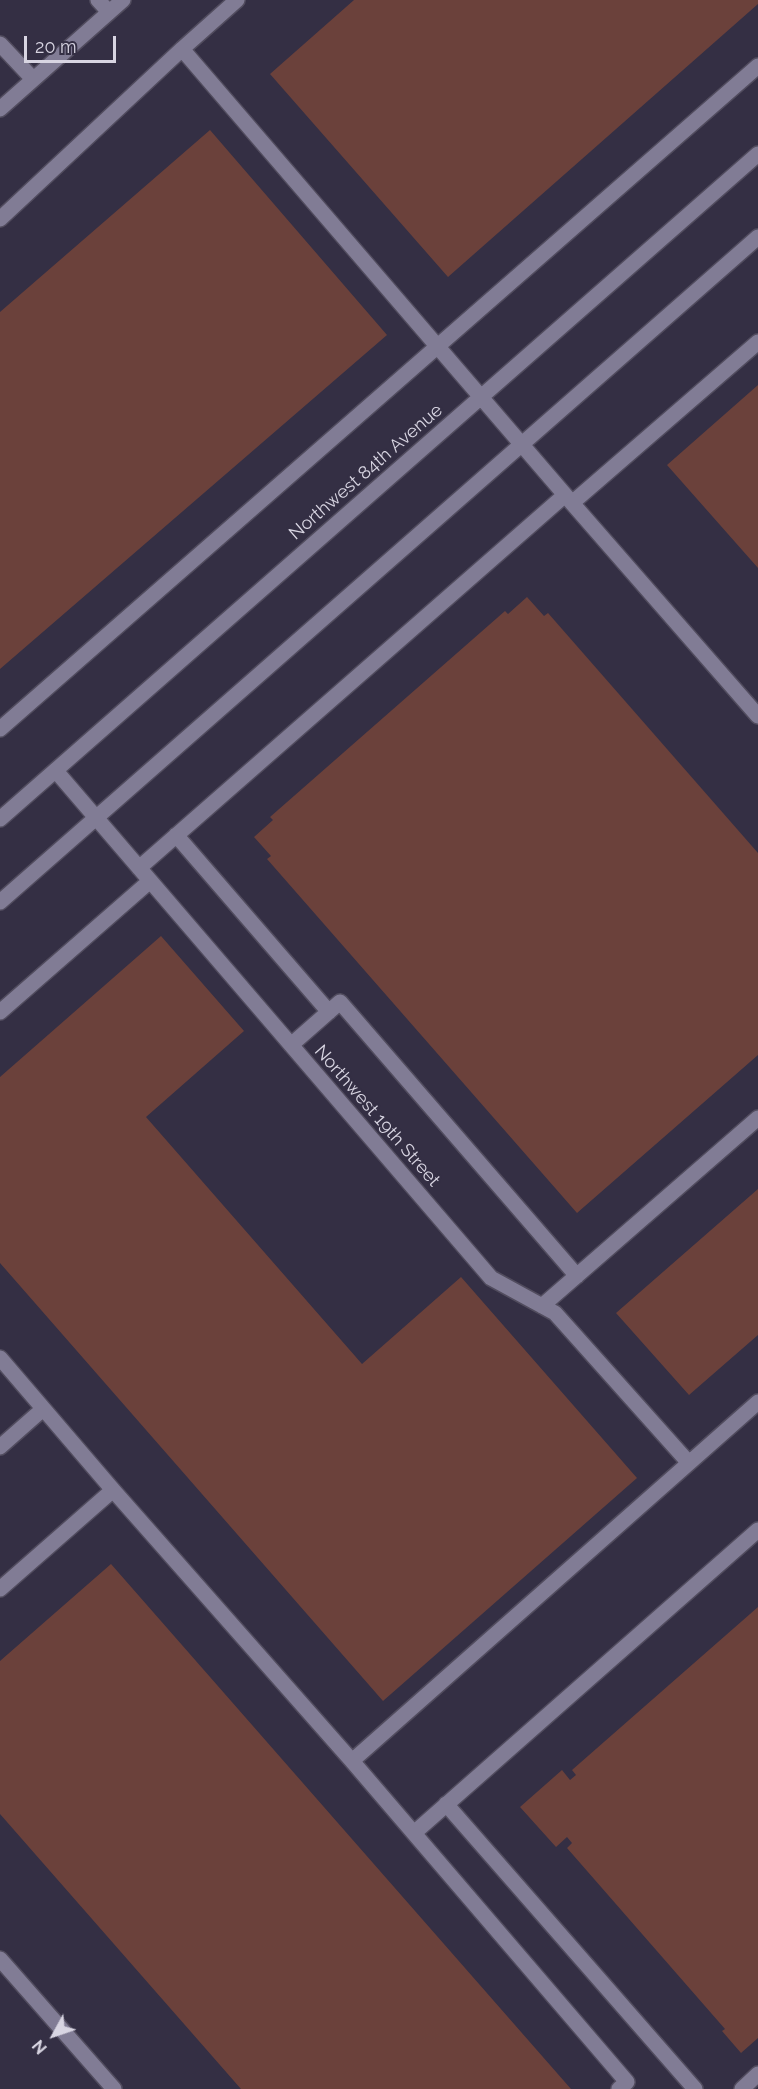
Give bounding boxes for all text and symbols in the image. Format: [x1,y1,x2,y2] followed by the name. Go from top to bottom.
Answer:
[27,24,118,62] scale bar
[35,36,77,57] text: 20 m
[285,400,447,544] street label: Northwest 84th Avenue
[310,1041,444,1191] street label: Northwest 19th Street
[24,2005,84,2065] north arrow
[29,2036,51,2058] text: N

